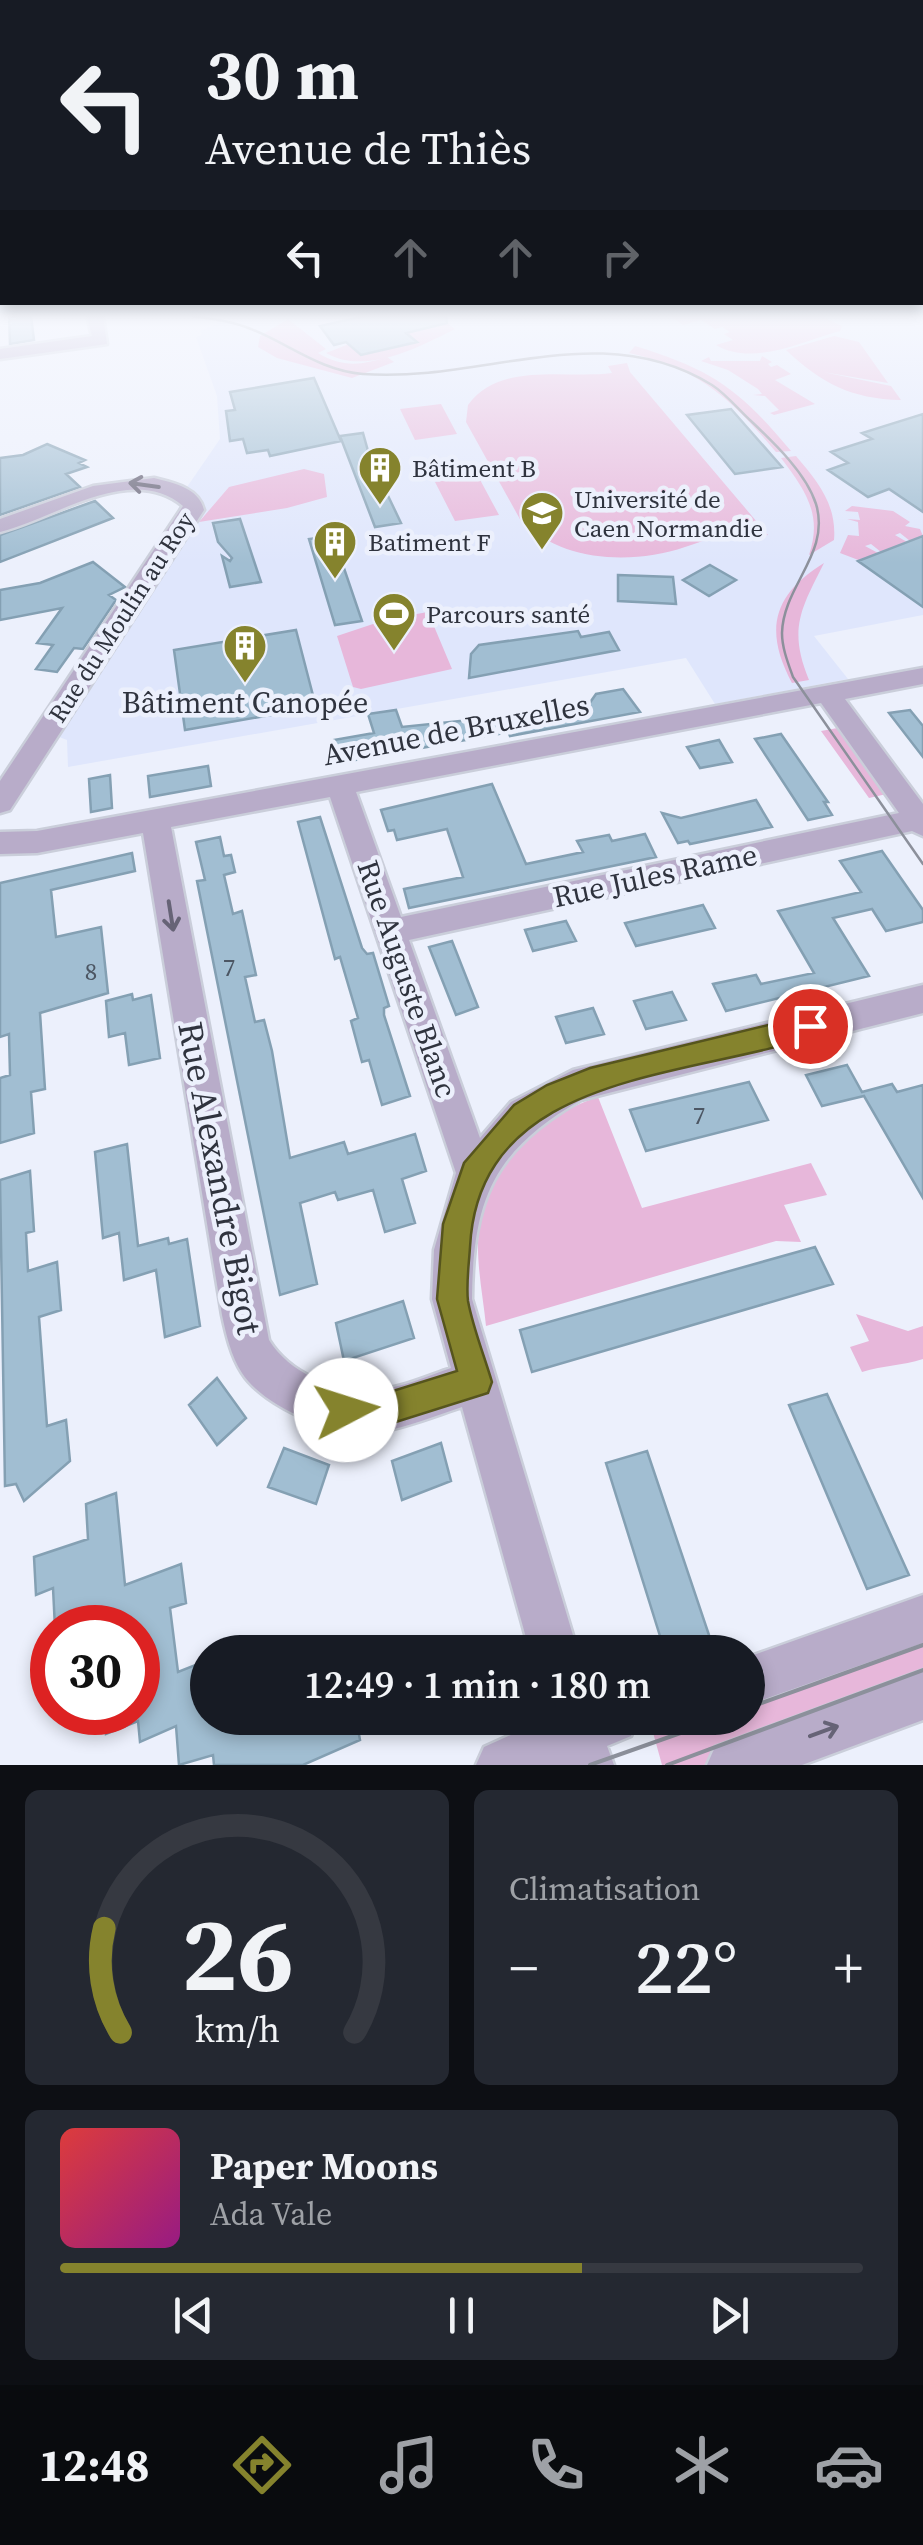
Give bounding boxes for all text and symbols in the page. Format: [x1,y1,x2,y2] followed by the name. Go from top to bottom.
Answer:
[205,26,359,122] text: 30 m
[40,40,170,170] icon: left
[205,117,531,179] text: Avenue de Thiès
[278,230,333,285] icon: left
[383,230,438,285] icon: ahead
[488,230,543,285] icon: ahead
[593,230,648,285] icon: right
[357,445,403,506] building icon: Bâtiment B
[412,451,536,485] place label: Bâtiment B
[128,475,161,494] one-way arrow
[574,482,763,545] place label: Université de Caen Normandie
[519,490,565,551] school or university icon: Université de Caen Normandie
[40,505,202,729] street label: Rue du Moulin au Roy
[312,519,358,580] building icon: Batiment F
[368,525,491,559] place label: Batiment F
[371,591,417,652] sports icon: Parcours santé
[426,597,590,631] place label: Parcours santé
[222,623,268,684] building icon: Bâtiment Canopée
[122,682,368,723] place label: Bâtiment Canopée
[319,684,592,775] street label: Avenue de Bruxelles
[549,834,761,917] street label: Rue Jules Rame
[348,855,467,1103] street label: Rue Auguste Blanc
[162,899,181,932] one-way arrow
[223,950,235,984] house number: 7
[85,954,97,988] house number: 8
[768,984,853,1069] pin
[783,999,838,1054] icon: arrive
[166,1018,274,1339] street label: Rue Alexandre Bigot
[693,1098,705,1132] house number: 7
[294,1358,398,1462] position arrow
[30,1605,160,1735] speed limit sign: 30
[304,1659,651,1711] text: 12:49 · 1 min · 180 m
[807,1721,838,1739] one-way arrow
[509,1867,700,1911] text: Climatisation
[181,1882,293,2025] text: 26
[635,1915,737,2018] text: 22°
[509,1930,538,2005] text: −
[834,1930,863,2005] text: +
[194,2005,280,2054] text: km/h
[210,2140,438,2192] text: Paper Moons
[210,2192,332,2236] text: Ada Vale
[166,2288,221,2343] icon: previous
[434,2288,489,2343] icon: pause
[702,2288,757,2343] icon: next
[227,2430,297,2500] icon: directions
[374,2430,444,2500] icon: music
[521,2430,591,2500] icon: phone
[667,2430,737,2500] icon: climate
[814,2430,884,2500] icon: car
[38,2434,150,2496] text: 12:48

